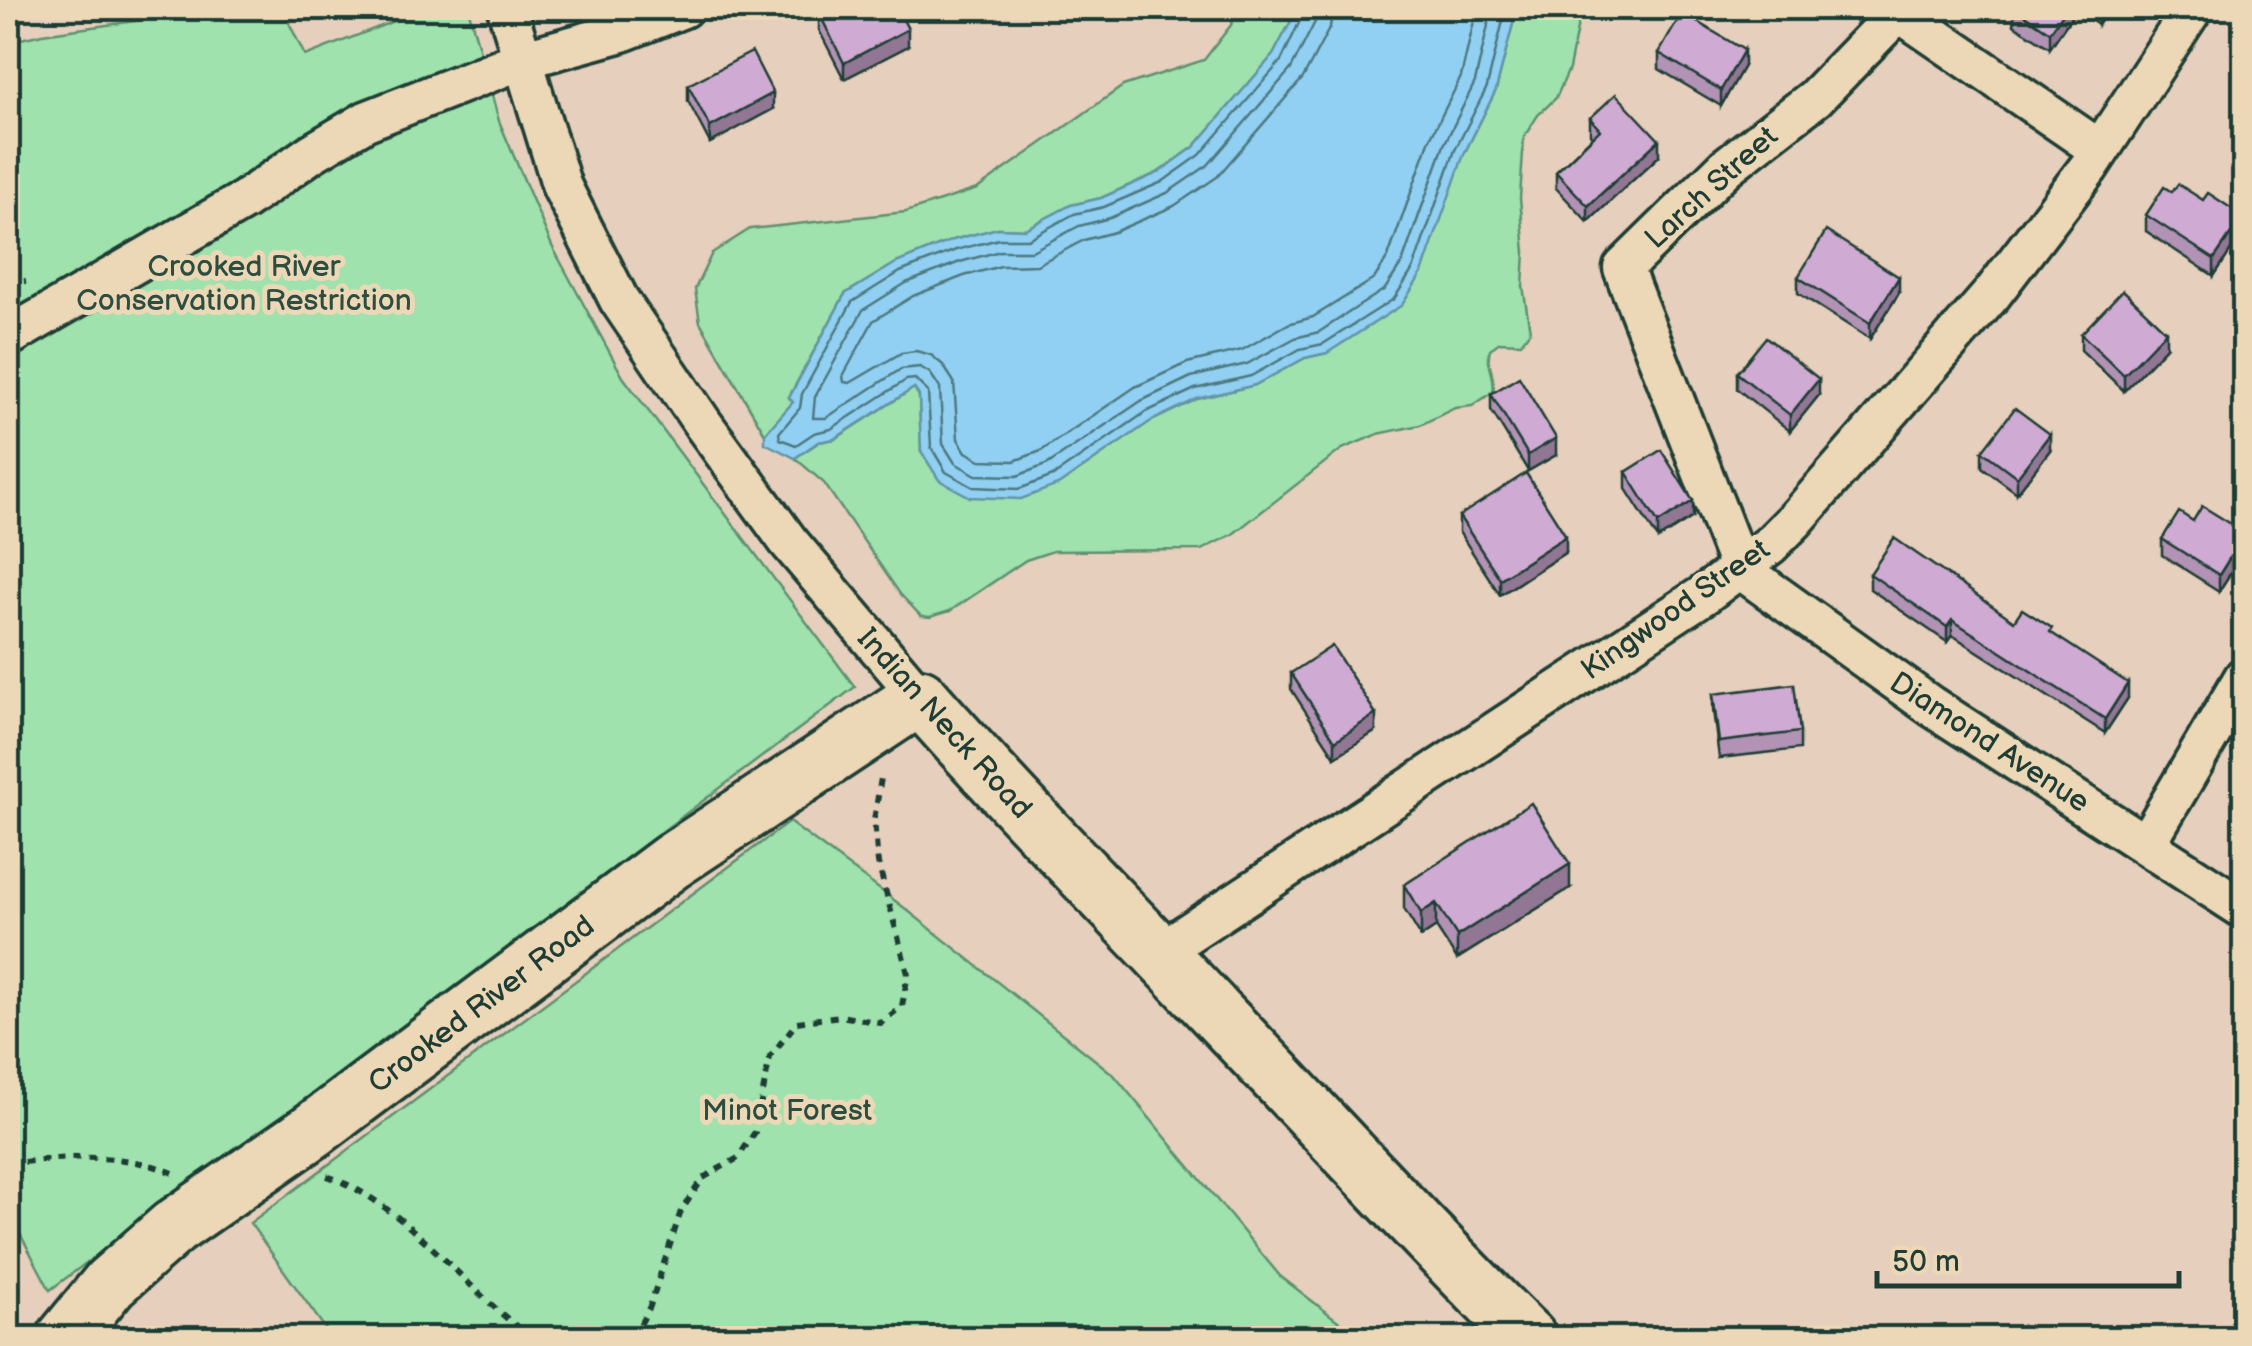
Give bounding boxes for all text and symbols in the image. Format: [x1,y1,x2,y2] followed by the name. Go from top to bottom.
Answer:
[1638,119,1785,257] street label: Larch Street
[76,249,412,319] park label: Crooked River Conservation Restriction
[1574,532,1777,688] street label: Kingwood Street
[849,621,1039,826] street label: Indian Neck Road
[1883,665,2096,821] street label: Diamond Avenue
[362,908,602,1101] street label: Crooked River Road
[702,1093,872,1129] park label: Minot Forest
[1877,1226,2180,1288] scale bar
[1892,1244,1960,1280] text: 50 m

